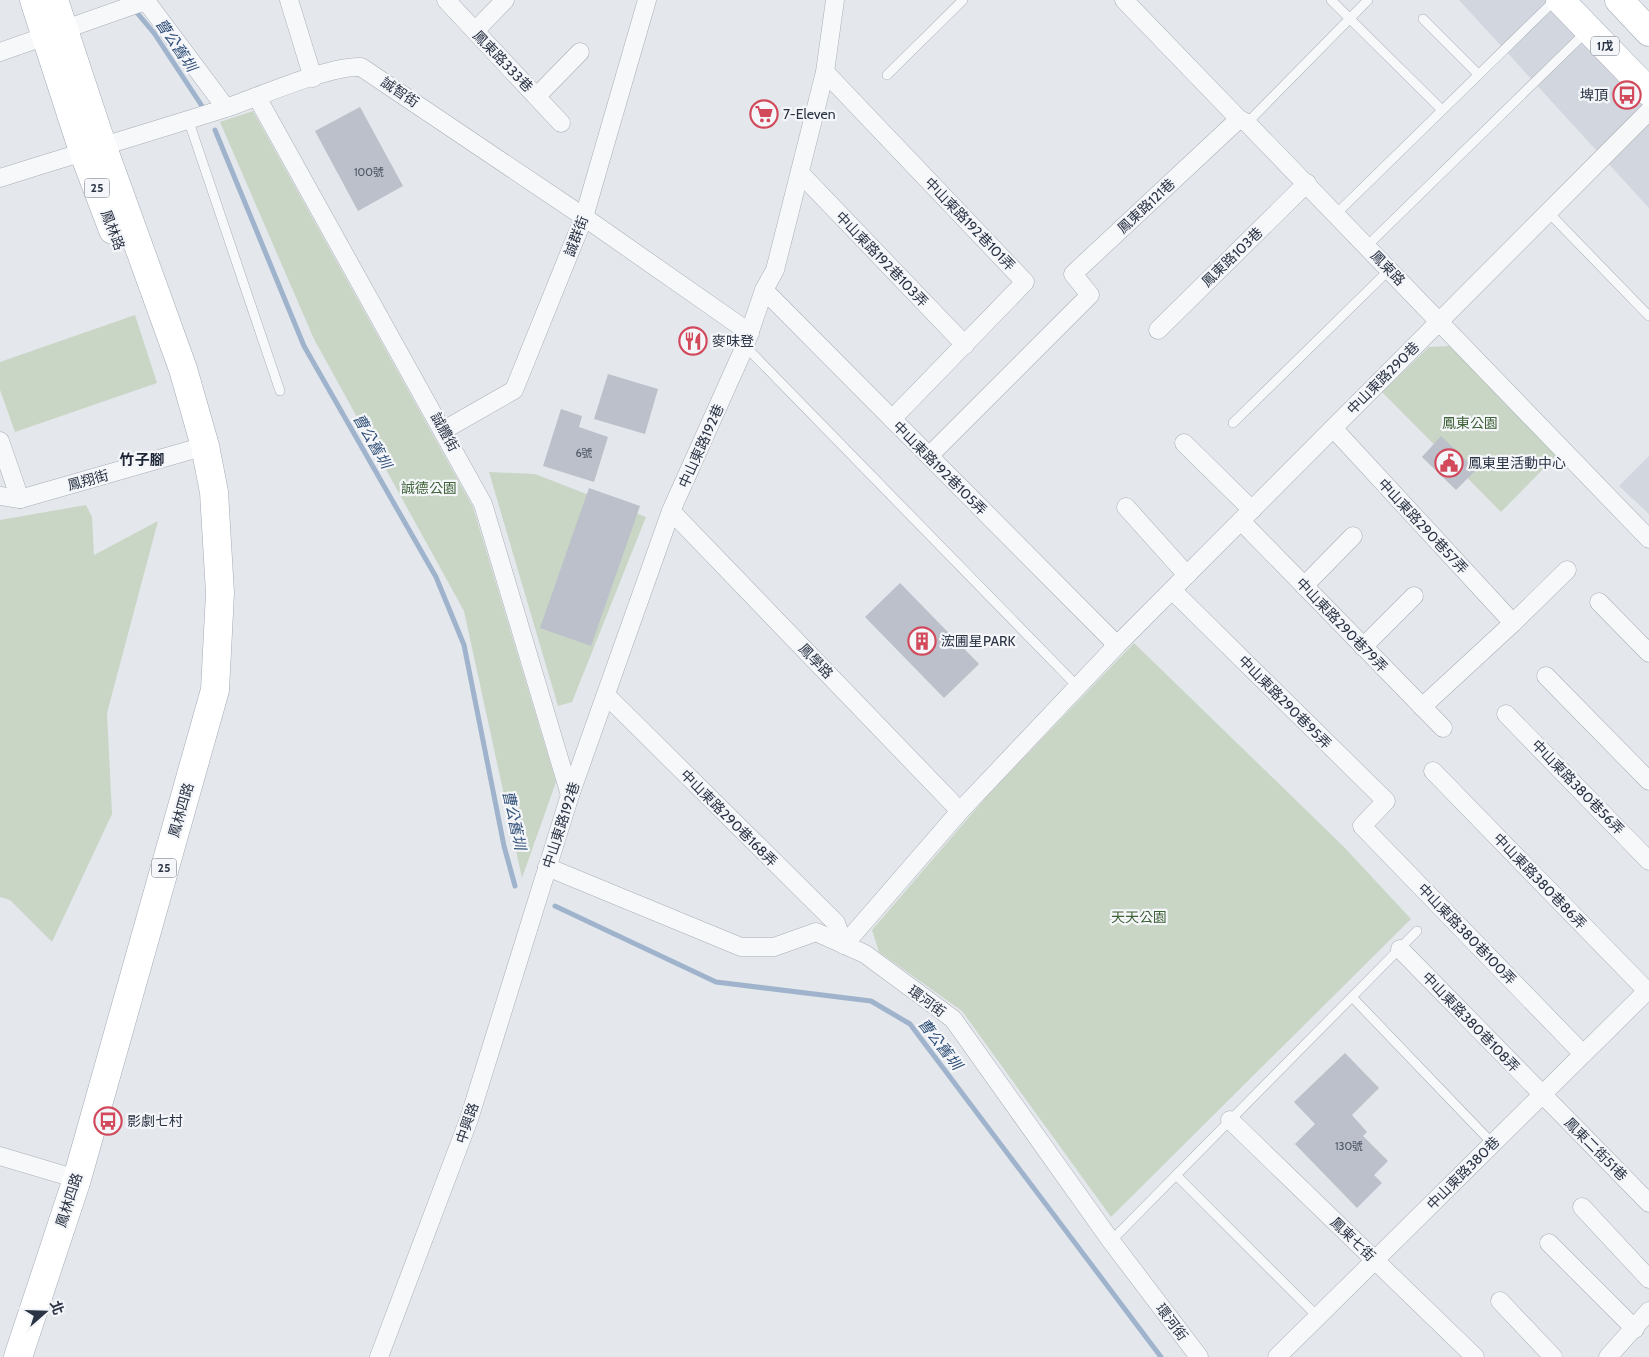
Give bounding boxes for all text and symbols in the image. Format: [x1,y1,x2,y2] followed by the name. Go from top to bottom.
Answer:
[152,15,201,77] water label: 曹公舊圳
[469,26,537,96] street label: 鳳東路333巷
[1591,36,1619,56] road number: 1戊
[378,73,422,111] street label: 誠智街
[1612,80,1642,110] bus stop icon: 埤頂
[1580,86,1608,104] place label: 埤頂
[749,99,779,129] supermarket icon: 7-Eleven
[783,105,836,123] place label: 7-Eleven
[354,165,384,179] house number: 100號
[921,174,1019,274] street label: 中山東路192巷101弄
[1113,175,1179,237] street label: 鳳東路121巷
[84,178,110,198] road number: 25
[97,207,129,253] street label: 鳳林路
[832,208,932,310] street label: 中山東路192巷103弄
[560,213,592,259] street label: 誠群街
[1198,223,1266,291] street label: 鳳東路103巷
[1367,247,1409,289] street label: 鳳東路
[678,326,708,356] restaurant icon: 麥味登
[712,332,754,350] place label: 麥味登
[1343,338,1423,418] street label: 中山東路290巷
[675,401,727,491] street label: 中山東路192巷
[427,409,463,455] street label: 誠體街
[349,411,396,473] water label: 曹公舊圳
[1442,414,1498,432] park label: 鳳東公園
[889,417,991,519] street label: 中山東路192巷105弄
[575,446,593,460] house number: 6號
[1434,448,1464,478] public building icon: 鳳東里活動中心
[119,451,165,469] district label: 竹子腳
[1468,454,1566,472] place label: 鳳東里活動中心
[65,466,111,494] street label: 鳳翔街
[1374,475,1472,577] street label: 中山東路290巷57弄
[401,479,457,497] park label: 誠德公園
[1292,574,1392,676] street label: 中山東路290巷79弄
[907,626,937,656] building icon: 浤圃星PARK
[941,632,1016,650] place label: 浤圃星PARK
[795,640,837,682] street label: 鳳學路
[1235,652,1335,752] street label: 中山東路290巷95弄
[1528,736,1628,838] street label: 中山東路380巷56弄
[677,766,781,870] street label: 中山東路290巷168弄
[539,779,583,871] street label: 中山東路192巷
[165,781,197,839] street label: 鳳林四路
[499,789,529,853] water label: 曹公舊圳
[1490,829,1590,933] street label: 中山東路380巷86弄
[152,858,176,878] road number: 25
[1414,880,1520,988] street label: 中山東路380巷100弄
[1111,908,1167,926] park label: 天天公園
[1418,968,1524,1076] street label: 中山東路380巷108弄
[905,981,949,1021] street label: 環河街
[914,1015,967,1075] water label: 曹公舊圳
[452,1100,482,1146] street label: 中興路
[93,1106,123,1136] bus stop icon: 影劇七村
[127,1112,183,1130] place label: 影劇七村
[1561,1114,1631,1184] street label: 鳳東二街51巷
[1423,1133,1503,1213] street label: 中山東路380巷
[1335,1139,1363,1153] house number: 130號
[52,1171,86,1229] street label: 鳳林四路
[1327,1213,1379,1265] street label: 鳳東七街
[20,1287,70,1337] north arrow
[46,1298,68,1317] text: 北
[1152,1300,1192,1344] street label: 環河街

